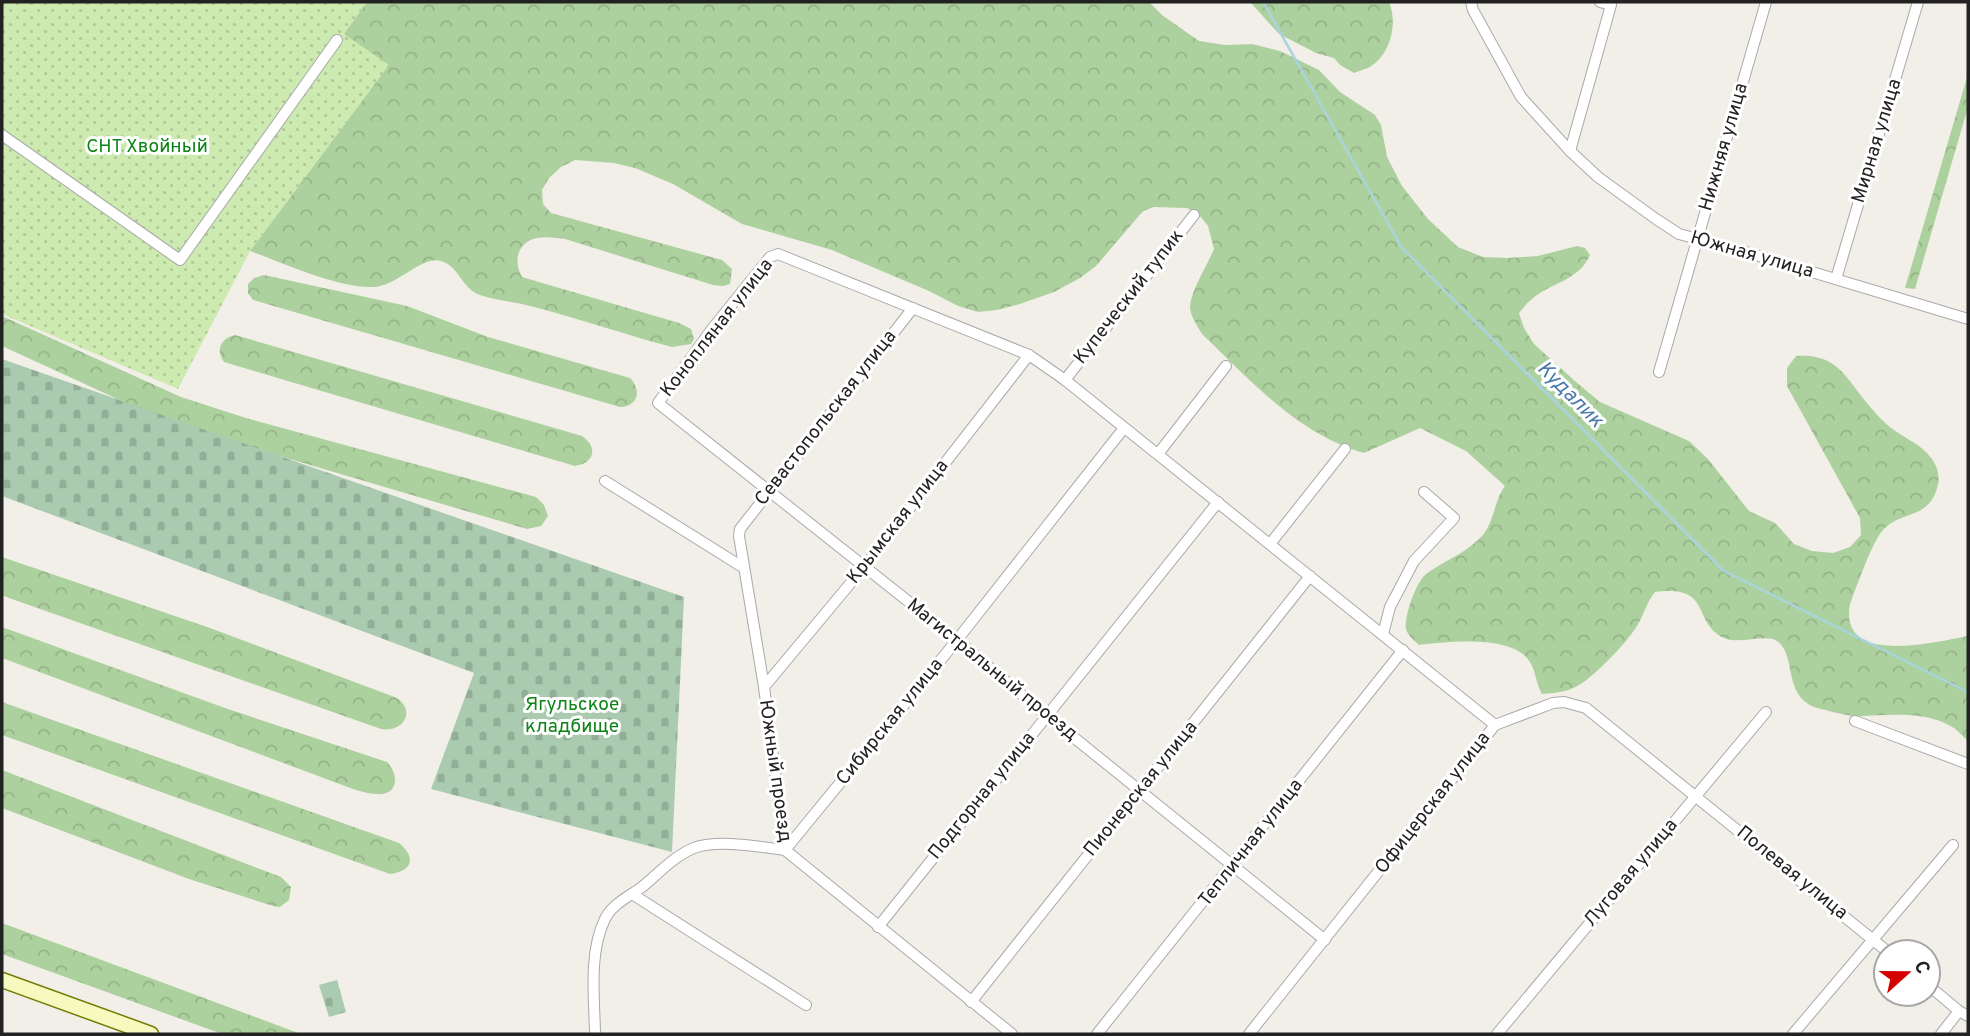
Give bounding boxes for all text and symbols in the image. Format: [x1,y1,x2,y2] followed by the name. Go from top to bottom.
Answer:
[1847,76,1907,206] street label: Мирная улица
[1694,80,1754,214] street label: Нижняя улица
[86,135,208,159] park label: СНТ Хвойный
[1069,225,1189,369] street label: Купеческий тупик
[1688,226,1816,284] street label: Южная улица
[655,254,779,402] street label: Конопляная улица
[750,325,902,511] street label: Севастопольская улица
[1531,356,1610,435] water label: Кудалик
[842,455,954,589] street label: Крымская улица
[902,594,1082,746] street label: Магистральный проезд
[831,653,949,791] street label: Сибирская улица
[525,693,619,739] park label: Ягульское кладбище
[753,698,797,844] street label: Южный проезд
[1079,716,1203,862] street label: Пионерская улица
[923,727,1041,865] street label: Подгорная улица
[1370,727,1496,879] street label: Офицерская улица
[1193,774,1309,912] street label: Тепличная улица
[1579,814,1683,932] street label: Луговая улица
[1731,821,1853,925] street label: Полевая улица
[1872,938,1942,1008] north arrow
[1908,958,1934,978] text: С

